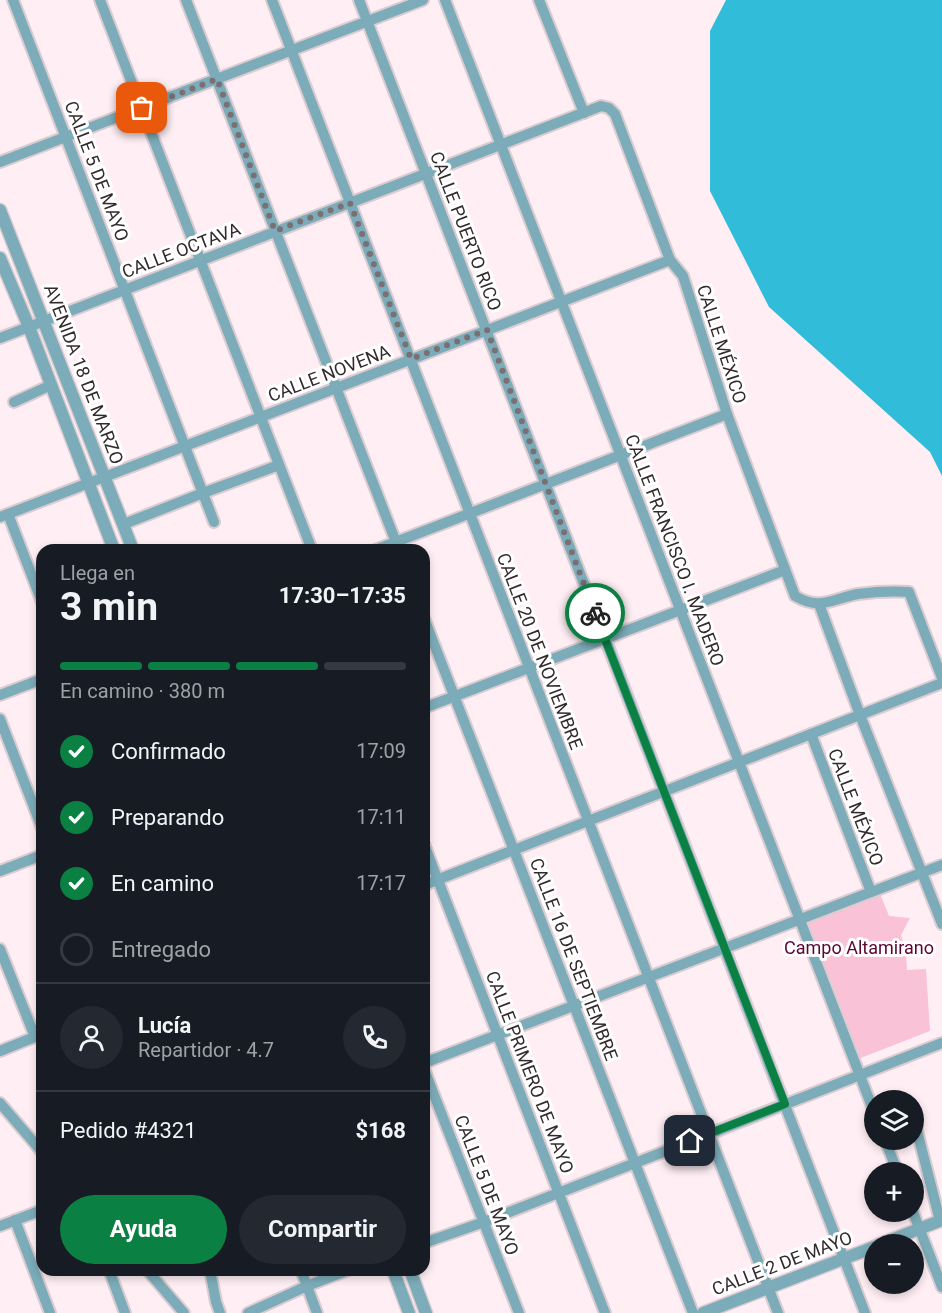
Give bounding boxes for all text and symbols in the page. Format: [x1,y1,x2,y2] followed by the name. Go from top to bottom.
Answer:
[116,82,167,133] pin
[125,91,158,124] icon: bag
[61,98,133,244] street label: CALLE 5 DE MAYO
[426,149,506,313] street label: CALLE PUERTO RICO
[119,218,243,282] street label: CALLE OCTAVA
[40,281,128,467] street label: AVENIDA 18 DE MARZO
[693,282,751,406] street label: CALLE MÉXICO
[265,340,393,406] street label: CALLE NOVENA
[621,431,729,669] street label: CALLE FRANCISCO I. MADERO
[493,550,587,752] street label: CALLE 20 DE NOVIEMBRE
[60,561,135,585] text: Llega en
[279,583,406,608] text: 17:30–17:35
[565,583,625,643] courier
[60,584,158,630] text: 3 min
[579,597,612,630] icon: bike
[60,679,225,703] text: En camino · 380 m
[60,735,93,768] icon: check
[111,739,226,764] text: Confirmado
[356,739,406,763] text: 17:09
[824,745,888,869] street label: CALLE MÉXICO
[60,801,93,834] icon: check
[111,805,224,830] text: Preparando
[356,805,406,829] text: 17:11
[526,855,622,1063] street label: CALLE 16 DE SEPTIEMBRE
[60,867,93,900] icon: check
[111,871,214,896] text: En camino
[356,871,406,895] text: 17:17
[111,937,211,962] text: Entregado
[784,937,934,958] park label: Campo Altamirano
[482,968,578,1176] street label: CALLE PRIMERO DE MAYO
[60,1006,123,1069] button: person
[343,1006,406,1069] button: phone
[138,1013,191,1038] text: Lucía
[138,1038,274,1062] text: Repartidor · 4.7
[864,1090,924,1294] map controls
[864,1090,924,1150] button: layers
[451,1112,523,1258] street label: CALLE 5 DE MAYO
[664,1115,715,1166] pin
[60,1118,197,1143] text: Pedido #4321
[356,1118,406,1143] text: $168
[673,1124,706,1157] icon: home
[864,1162,924,1222] button: +
[60,1195,227,1264] button: Ayuda
[239,1195,406,1264] button: Compartir
[709,1227,855,1299] street label: CALLE 2 DE MAYO
[864,1234,924,1294] button: −

